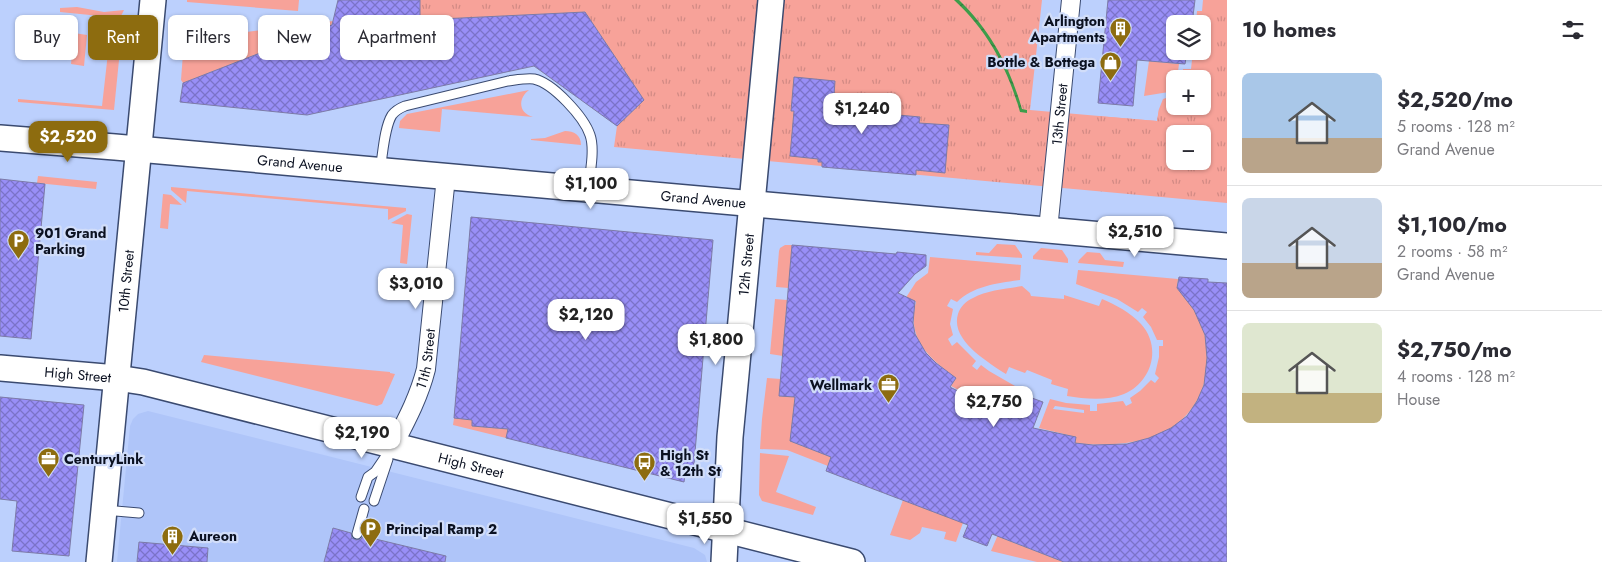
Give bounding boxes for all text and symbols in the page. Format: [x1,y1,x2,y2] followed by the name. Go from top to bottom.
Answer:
[1029,11,1106,47] place label: Arlington Apartments
[15,15,78,60] chip: Buy
[88,15,158,60] chip: Rent
[168,15,248,60] chip: Filters
[258,15,330,60] chip: New
[340,15,454,60] chip: Apartment
[1166,15,1211,170] map controls
[1166,15,1211,60] button: layers
[1242,15,1336,45] text: 10 homes
[1559,16,1587,44] icon: filters
[1109,17,1133,48] building icon: Arlington Apartments
[1099,50,1123,81] shop icon: Bottle & Bottega
[987,52,1095,72] place label: Bottle & Bottega
[1166,70,1211,115] button: +
[1046,82,1073,147] street label: 13th Street
[1397,85,1513,115] text: $2,520/mo
[821,92,903,135] pin: $1,240
[1282,93,1342,153] icon: home
[834,97,890,120] text: $1,240
[1397,115,1515,138] text: 5 rooms · 128 m²
[27,120,109,163] pin: $2,520
[39,125,97,148] text: $2,520
[1166,125,1211,170] button: −
[1397,138,1495,161] text: Grand Avenue
[256,150,343,177] street label: Grand Avenue
[550,168,632,210] pin: $1,100
[565,172,617,195] text: $1,100
[660,186,747,213] street label: Grand Avenue
[1397,210,1507,240] text: $1,100/mo
[1094,216,1176,258] pin: $2,510
[1282,218,1342,278] icon: home
[1108,220,1162,243] text: $2,510
[35,223,106,259] place label: 901 Grand Parking
[7,229,31,260] parking icon: 901 Grand Parking
[733,232,759,297] street label: 12th Street
[1397,240,1508,263] text: 2 rooms · 58 m²
[113,248,139,314] street label: 10th Street
[1397,263,1495,286] text: Grand Avenue
[375,268,457,310] pin: $3,010
[389,272,443,295] text: $3,010
[545,298,627,341] pin: $2,120
[559,303,613,326] text: $2,120
[675,324,757,366] pin: $1,800
[411,327,440,392] street label: 11th Street
[689,328,743,351] text: $1,800
[1397,335,1512,365] text: $2,750/mo
[1282,343,1342,403] icon: home
[44,362,112,387] street label: High Street
[1397,365,1515,388] text: 4 rooms · 128 m²
[876,373,900,404] office icon: Wellmark
[810,375,872,395] place label: Wellmark
[953,386,1035,428] pin: $2,750
[1397,388,1440,411] text: House
[966,390,1022,413] text: $2,750
[321,416,403,459] pin: $2,190
[334,421,390,444] text: $2,190
[660,445,721,481] place label: High St & 12th St
[36,447,60,478] office icon: CenturyLink
[436,447,506,483] street label: High Street
[64,449,143,469] place label: CenturyLink
[632,451,656,482] bus stop icon: High St & 12th St
[664,502,746,545] pin: $1,550
[678,507,732,530] text: $1,550
[358,517,382,548] parking icon: Principal Ramp 2
[386,519,497,539] place label: Principal Ramp 2
[161,524,185,555] building icon: Aureon
[188,526,237,546] place label: Aureon

